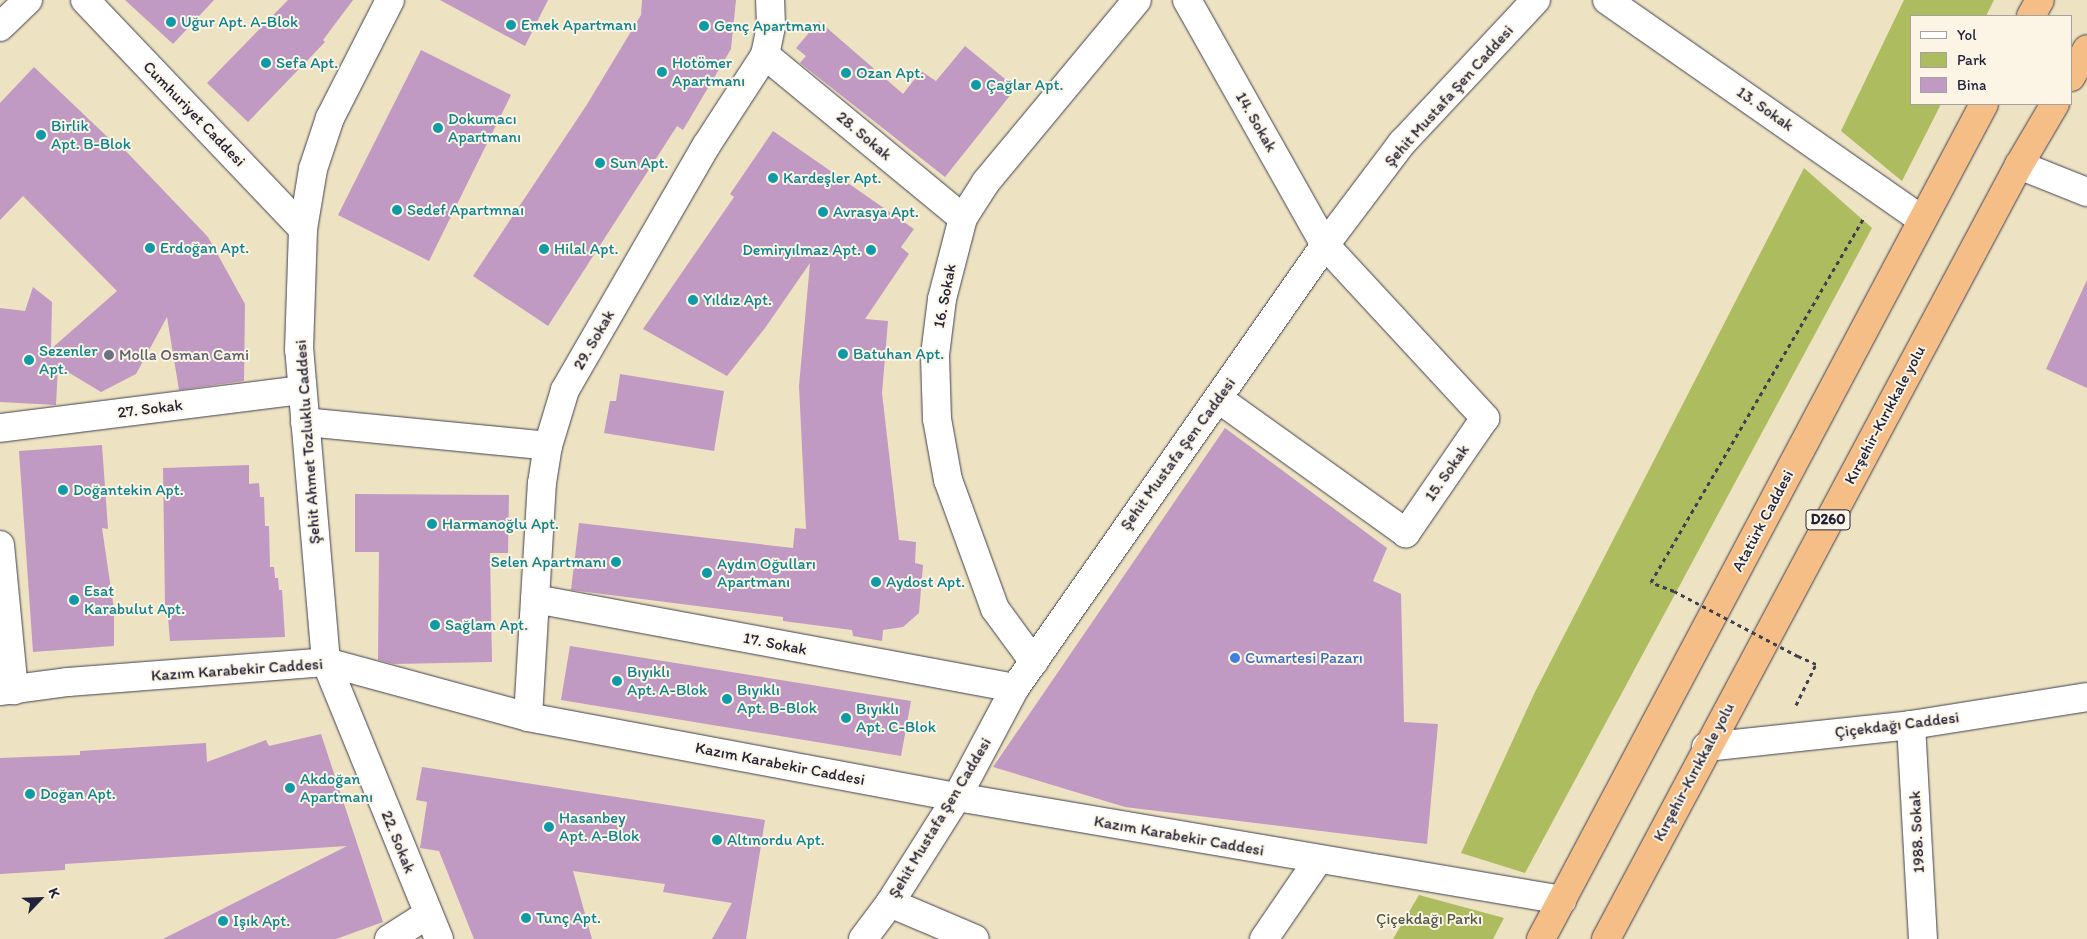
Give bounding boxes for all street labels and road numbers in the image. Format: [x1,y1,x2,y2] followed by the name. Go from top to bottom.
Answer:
[1380,21,1518,171] street label: Şehit Mustafa Şen Caddesi
[139,57,249,171] street label: Cumhuriyet Caddesi
[1733,82,1797,136] street label: 13. Sokak
[1231,89,1281,155] street label: 14. Sokak
[832,107,896,165] street label: 28. Sokak
[929,262,961,330] street label: 16. Sokak
[569,307,619,373] street label: 29. Sokak
[291,339,325,545] street label: Şehit Ahmet Tozluklu Caddesi
[1840,342,1930,488] street label: Kırşehir-Kırıkkale yolu
[1116,374,1240,534] street label: Şehit Mustafa Şen Caddesi
[116,395,184,423] street label: 27. Sokak
[1421,441,1473,505] street label: 15. Sokak
[1728,467,1798,575] street label: Atatürk Caddesi
[1806,508,1850,532] road number: D260
[742,628,808,660] street label: 17. Sokak
[150,654,324,686] street label: Kazım Karabekir Caddesi
[1649,699,1739,845] street label: Kırşehir-Kırıkkale yolu
[1834,708,1960,742] street label: Çiçekdağı Caddesi
[885,734,995,902] street label: Şehit Mustafa Şen Caddesi
[693,738,867,790] street label: Kazım Karabekir Caddesi
[1905,790,1929,874] street label: 1988. Sokak
[377,808,419,876] street label: 22. Sokak
[1092,812,1266,860] street label: Kazım Karabekir Caddesi

